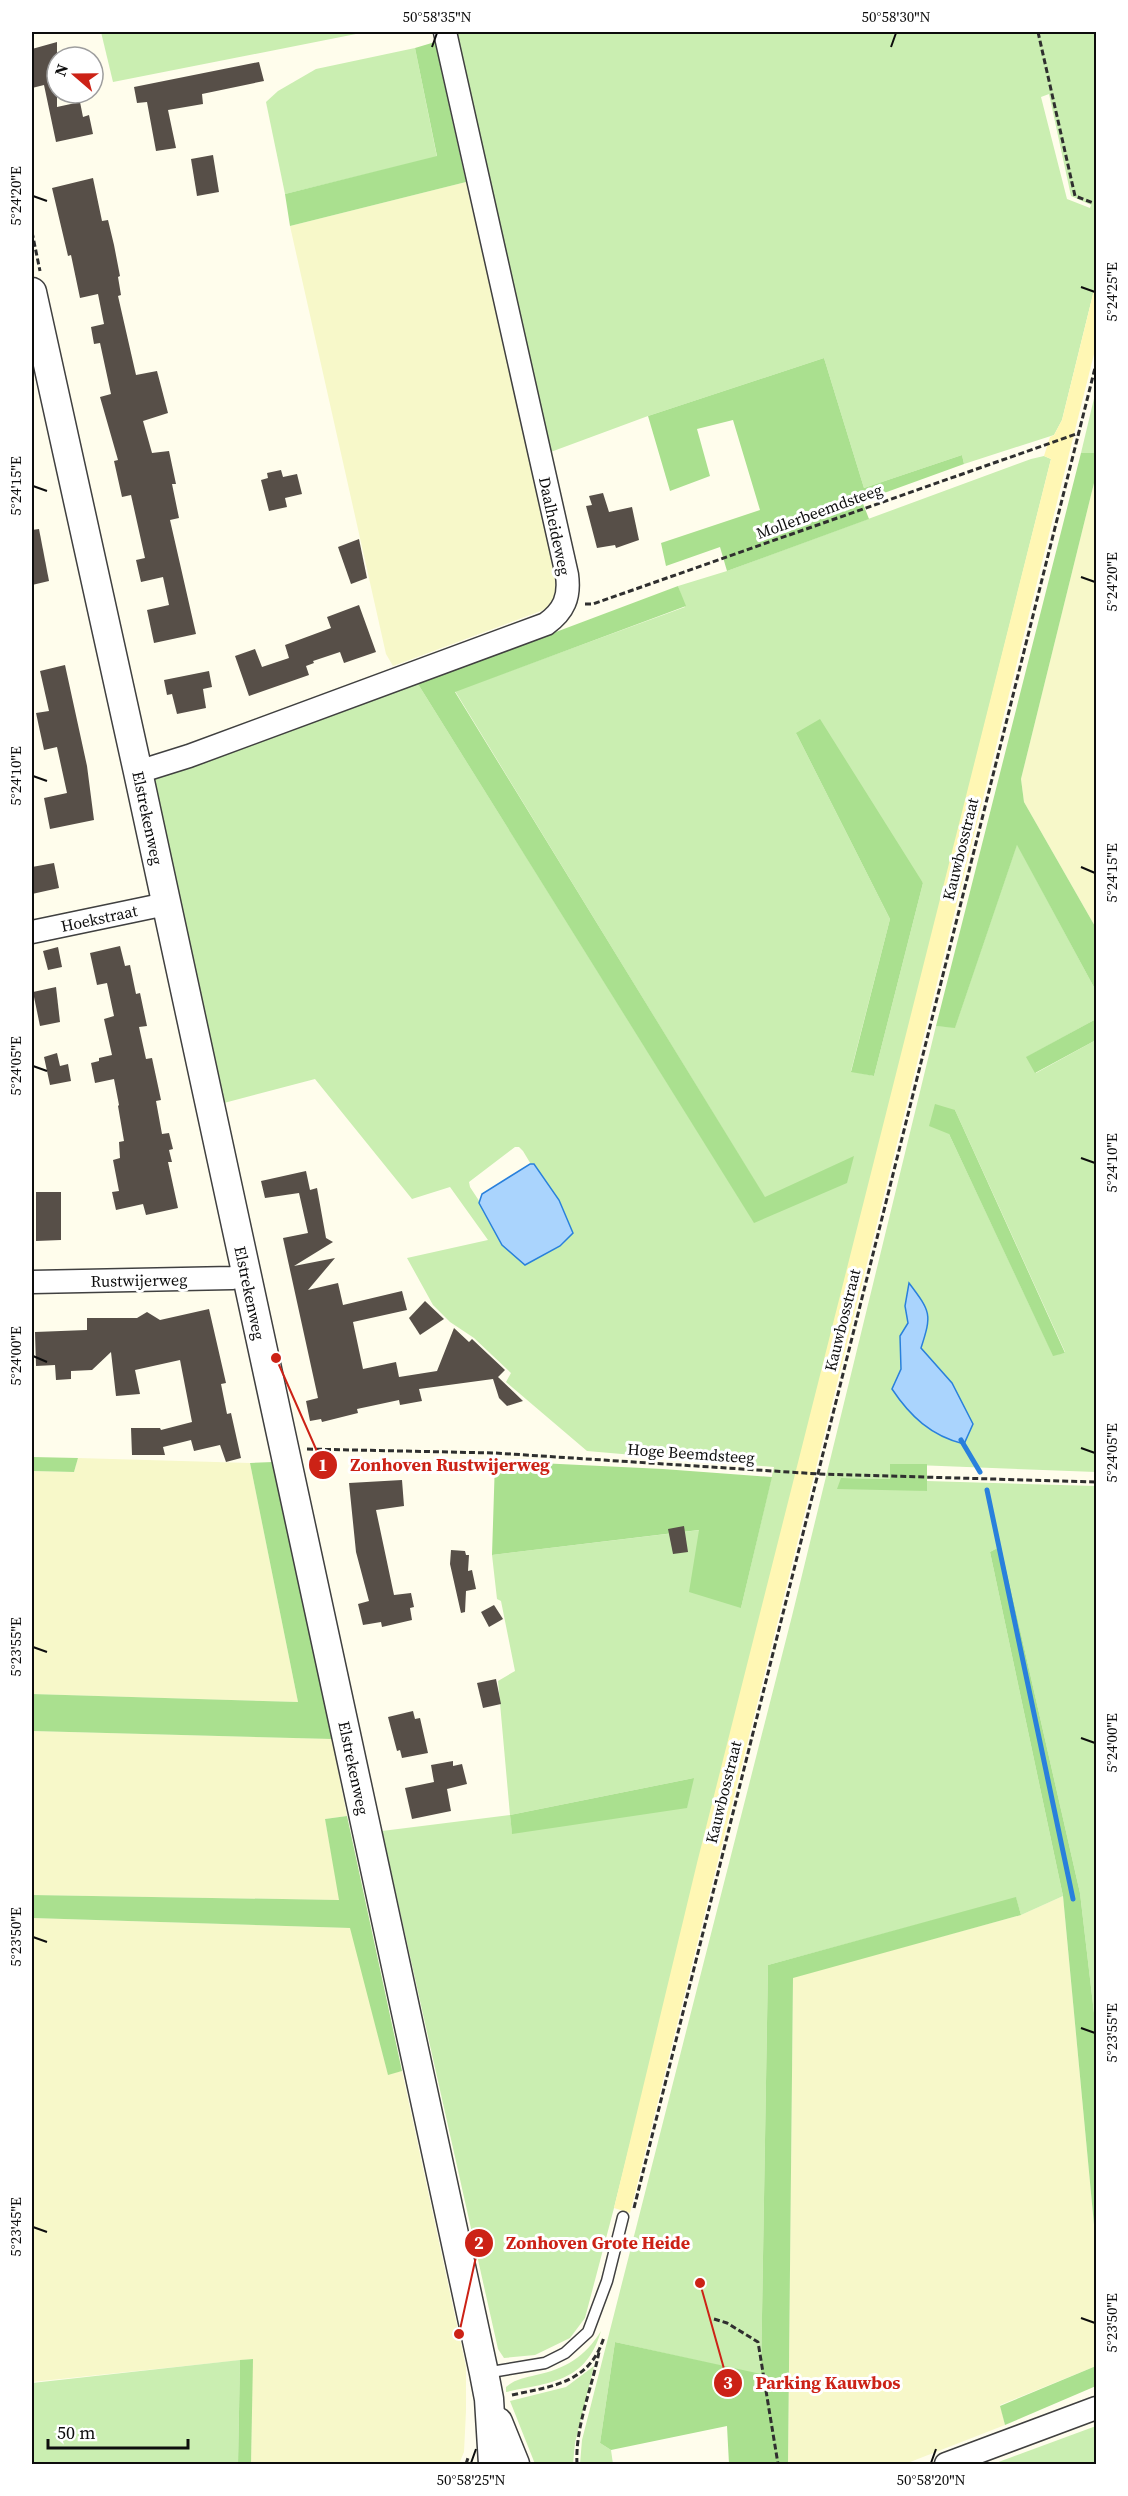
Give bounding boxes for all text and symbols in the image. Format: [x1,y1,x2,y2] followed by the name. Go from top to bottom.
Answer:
[402,6,472,27] text: 50°58'35"N
[861,6,931,27] text: 50°58'30"N
[45,45,105,105] north arrow
[49,60,73,79] text: N
[5,166,26,226] text: 5°24'20"E
[1101,262,1122,322] text: 5°24'25"E
[5,456,26,516] text: 5°24'15"E
[534,475,576,577] street label: Daalheideweg
[753,478,885,544] street label: Mollerbeemdsteeg
[1101,552,1122,612] text: 5°24'20"E
[5,746,26,806] text: 5°24'10"E
[127,769,169,867] street label: Elstrekenweg
[937,795,984,902] street label: Kauwbosstraat
[1101,843,1122,903] text: 5°24'15"E
[59,899,140,937] street label: Hoekstraat
[5,1036,26,1096] text: 5°24'05"E
[1101,1133,1122,1193] text: 5°24'10"E
[229,1244,271,1342] street label: Elstrekenweg
[819,1266,866,1373] street label: Kauwbosstraat
[90,1268,188,1292] street label: Rustwijerweg
[5,1326,26,1386] text: 5°24'00"E
[1101,1423,1122,1483] text: 5°24'05"E
[627,1438,755,1468] street label: Hoge Beemdsteeg
[308,1447,562,1483] callout: Zonhoven Rustwijerweg
[318,1452,328,1477] text: 1
[350,1452,550,1477] text: Zonhoven Rustwijerweg
[5,1617,26,1677] text: 5°23'55"E
[1101,1713,1122,1773] text: 5°24'00"E
[333,1719,375,1817] street label: Elstrekenweg
[700,1738,747,1845] street label: Kauwbosstraat
[5,1907,26,1967] text: 5°23'50"E
[1101,2003,1122,2063] text: 5°23'55"E
[5,2197,26,2257] text: 5°23'45"E
[464,2225,702,2261] callout: Zonhoven Grote Heide
[474,2230,484,2255] text: 2
[506,2230,690,2255] text: Zonhoven Grote Heide
[1101,2293,1122,2353] text: 5°23'50"E
[713,2365,912,2401] callout: Parking Kauwbos
[723,2370,733,2395] text: 3
[755,2370,901,2395] text: Parking Kauwbos
[48,2412,188,2450] scale bar
[57,2420,95,2445] text: 50 m
[436,2469,506,2490] text: 50°58'25"N
[896,2469,966,2490] text: 50°58'20"N

